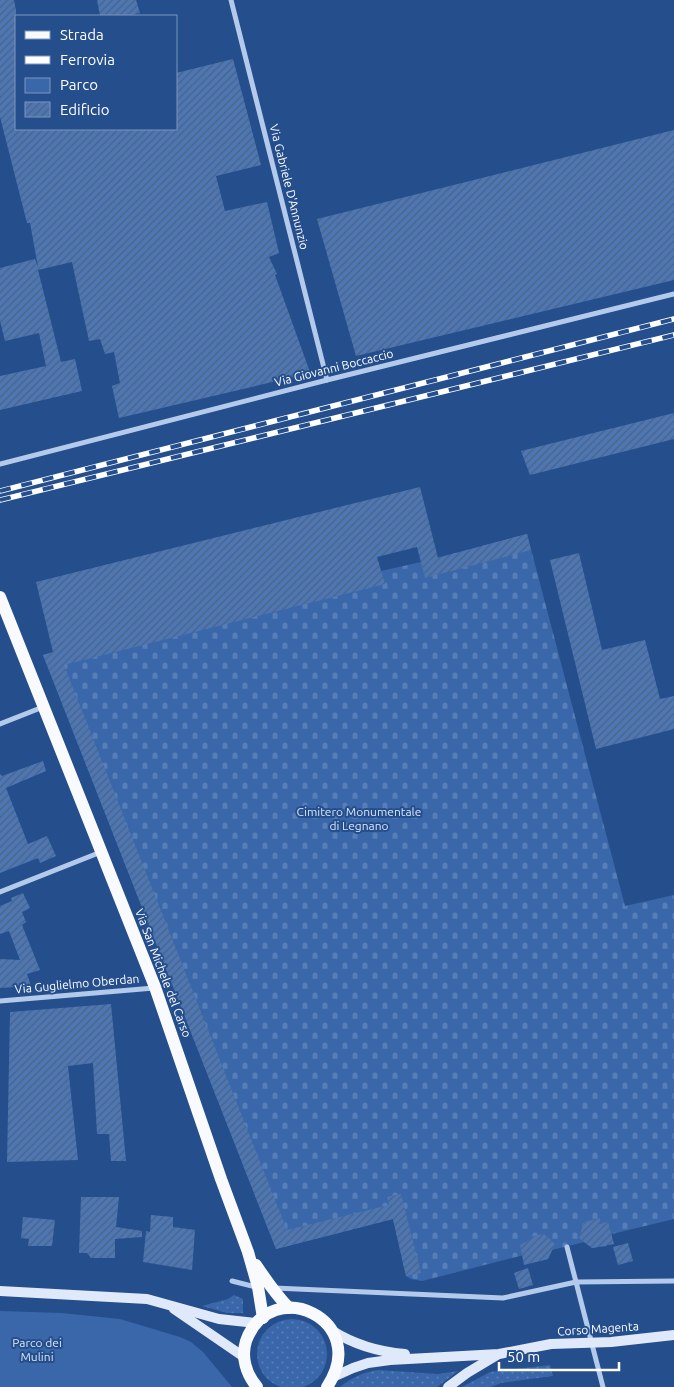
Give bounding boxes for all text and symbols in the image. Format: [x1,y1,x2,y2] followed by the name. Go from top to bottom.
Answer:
[15,15,178,130] legend
[60,26,104,43] text: Strada
[60,51,115,68] text: Ferrovia
[60,76,98,93] text: Parco
[60,101,109,118] text: Edificio
[268,123,311,251] street label: Via Gabriele D'Annunzio
[273,346,395,389] street label: Via Giovanni Boccaccio
[297,805,421,832] park label: Cimitero Monumentale di Legnano
[133,907,194,1039] street label: Via San Michele del Carso
[14,972,140,995] street label: Via Guglielmo Oberdan
[557,1319,639,1338] street label: Corso Magenta
[12,1336,62,1363] park label: Parco dei Mulini
[499,1340,619,1372] scale bar
[507,1348,540,1365] text: 50 m

